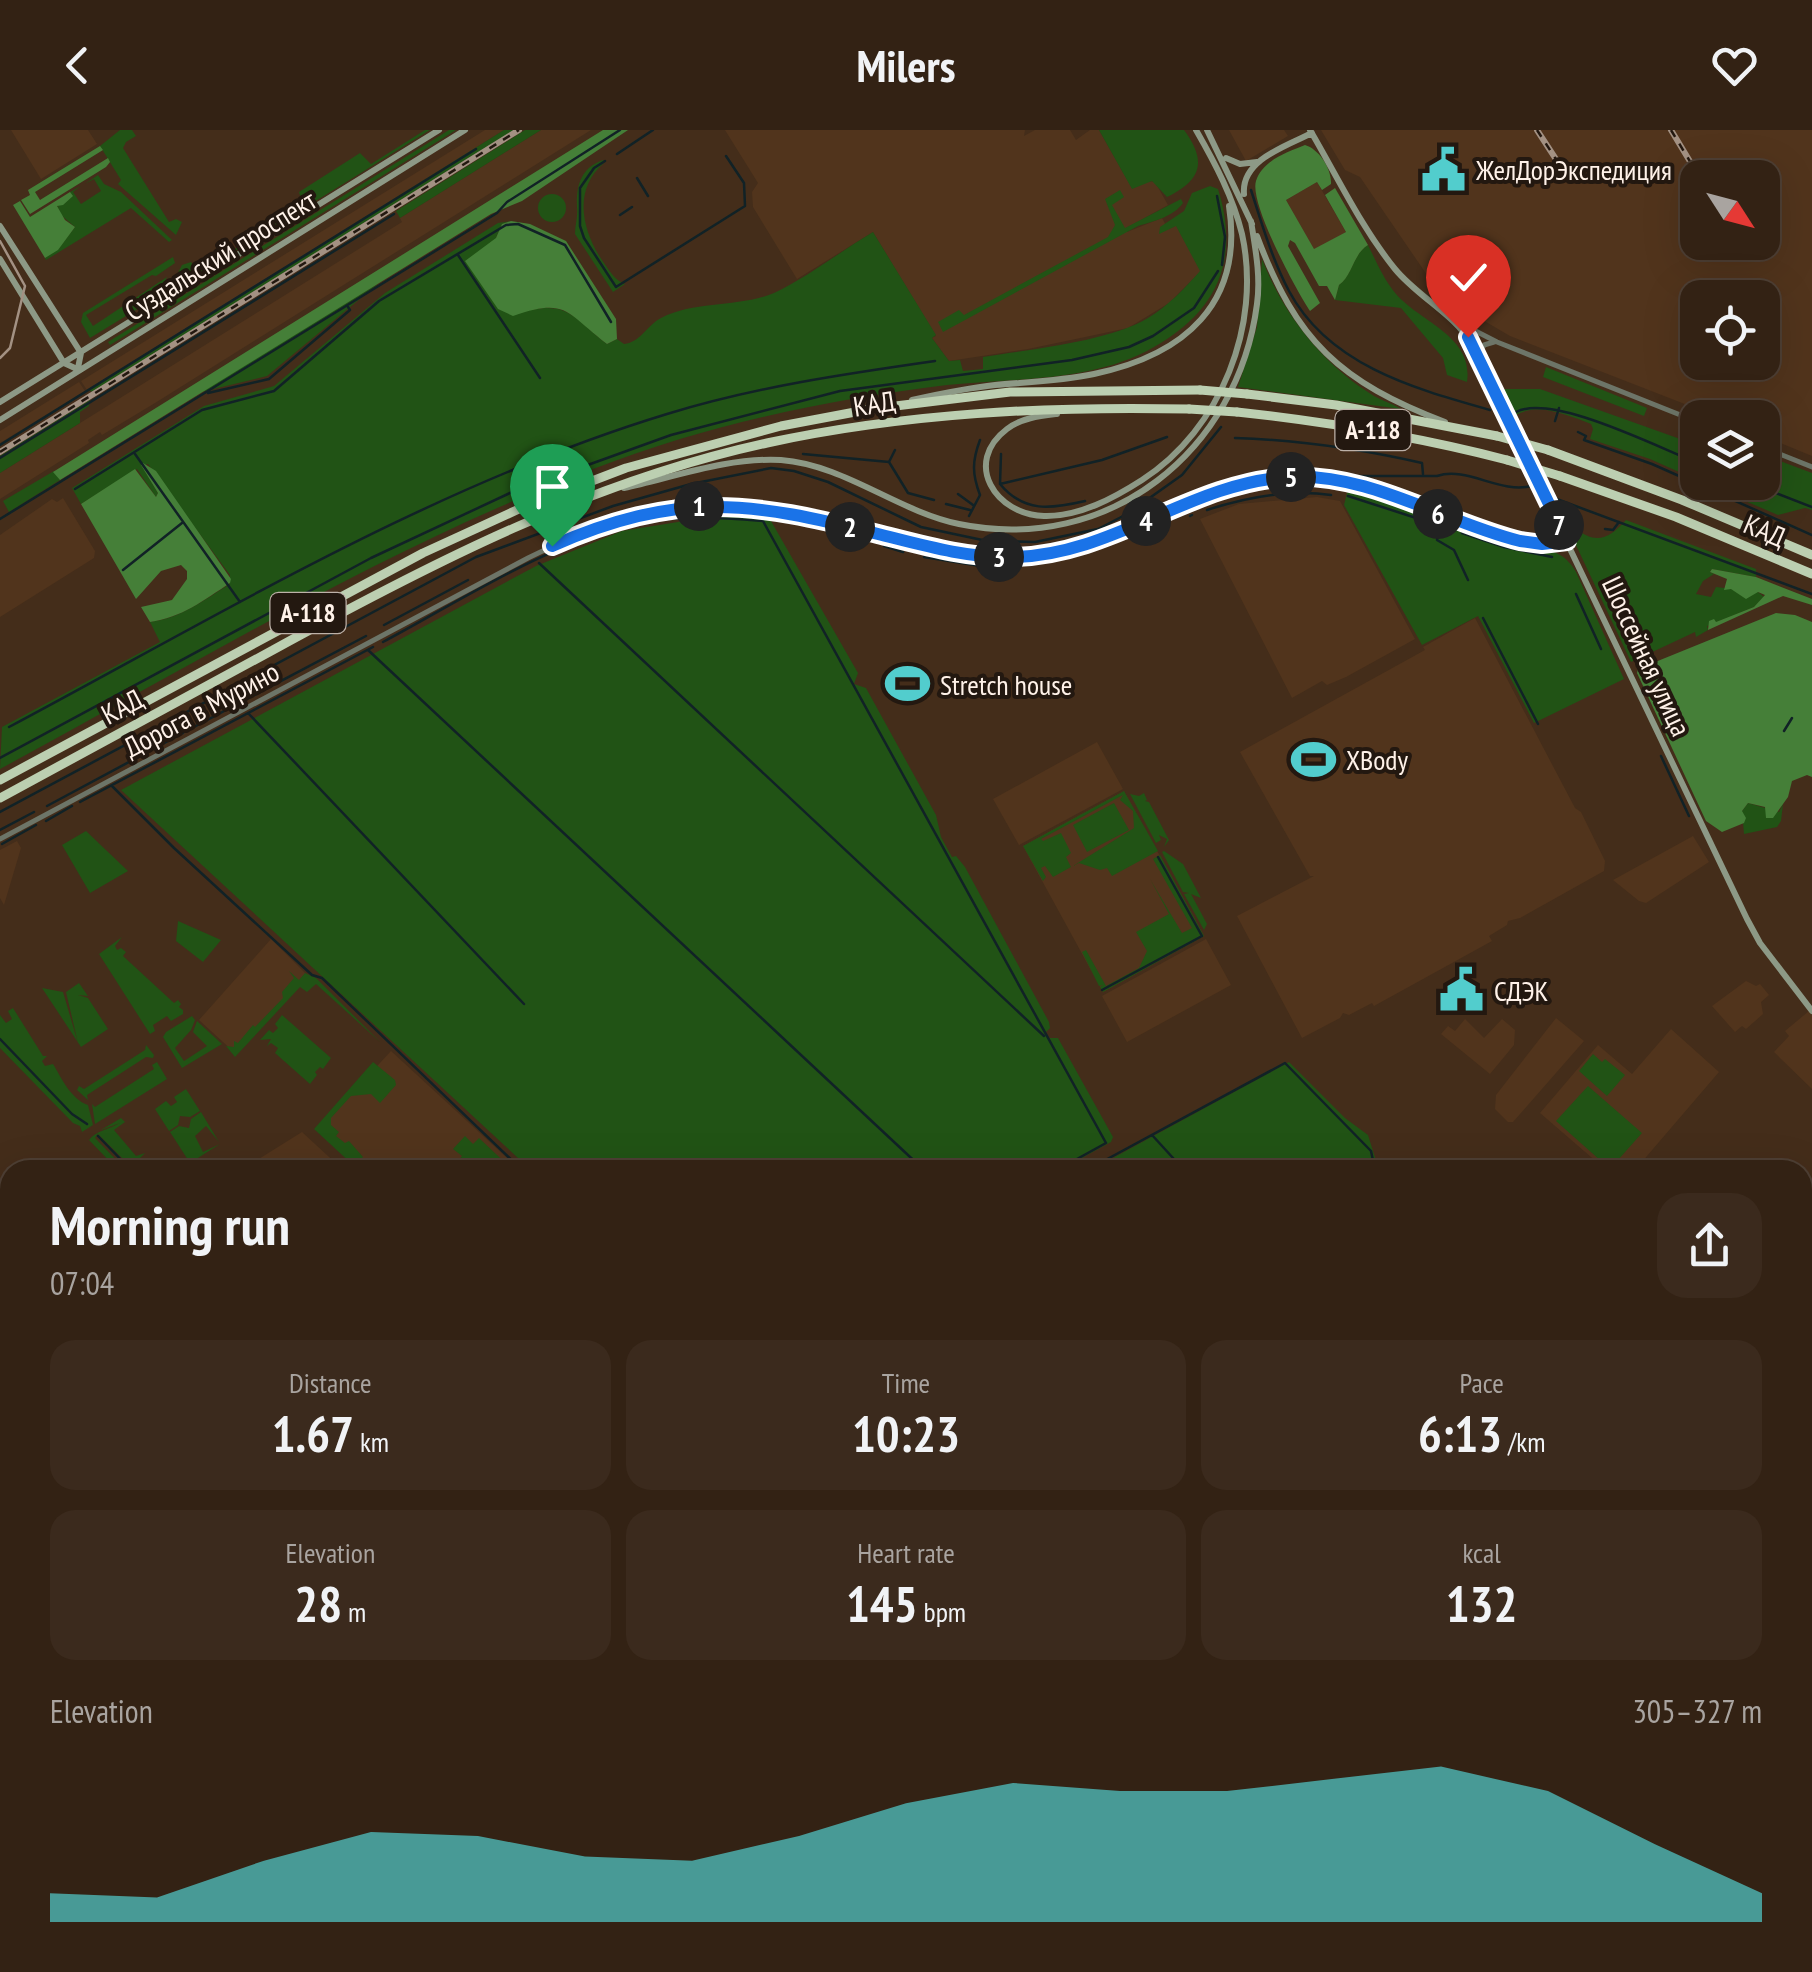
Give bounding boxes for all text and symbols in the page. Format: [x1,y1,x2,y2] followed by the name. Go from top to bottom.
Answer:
[856,36,956,94] text: Milers
[50,38,105,93] icon: back
[1707,38,1762,93] icon: heart
[1419,145,1467,193] public building icon: ЖелДорЭкспедиция
[1475,151,1672,188] place label: ЖелДорЭкспедиция
[1680,160,1780,260] north arrow
[1680,160,1780,500] map controls
[117,181,323,329] street label: Суздальский проспект
[1426,235,1511,338] pin
[1441,250,1496,305] icon: check
[1680,280,1780,380] button: locate
[850,381,898,425] street label: КАД
[1680,400,1780,500] button: layers
[1336,410,1410,450] road number: А-118
[510,444,595,547] pin
[1266,452,1316,502] pin: 5
[1284,458,1298,495] text: 5
[525,459,580,514] icon: arrive
[674,481,724,531] pin: 1
[692,487,706,524] text: 1
[1413,489,1463,539] pin: 6
[1431,495,1445,532] text: 6
[1121,496,1171,546] pin: 4
[1534,500,1584,550] pin: 7
[825,502,875,552] pin: 2
[1139,502,1153,539] text: 4
[1738,505,1792,555] street label: КАД
[1552,506,1566,543] text: 7
[843,508,857,545] text: 2
[974,532,1024,582] pin: 3
[992,538,1006,575] text: 3
[1594,570,1700,742] street label: Шоссейная улица
[270,593,346,633] road number: А-118
[117,653,285,765] street label: Дорога в Мурино
[883,660,931,708] sports icon: Stretch house
[940,666,1072,703] place label: Stretch house
[95,680,149,732] street label: КАД
[1289,735,1337,783] sports icon: XBody
[1346,741,1408,778] place label: XBody
[1437,966,1485,1014] public building icon: СДЭК
[1494,972,1549,1009] place label: СДЭК
[50,1189,290,1260] text: Morning run
[1657,1193,1762,1298] button: share
[50,1262,114,1304] text: 07:04
[289,1364,372,1401] text: Distance
[882,1364,930,1401] text: Time
[1460,1364,1504,1401] text: Pace
[272,1401,354,1466] text: 1.67
[852,1401,960,1466] text: 10:23
[1418,1401,1502,1466] text: 6:13
[354,1423,389,1460] text: km
[1502,1423,1545,1460] text: /km
[285,1534,375,1571] text: Elevation
[857,1534,955,1571] text: Heart rate
[1463,1534,1501,1571] text: kcal
[294,1571,342,1636] text: 28
[846,1571,918,1636] text: 145
[1446,1571,1518,1636] text: 132
[342,1593,366,1630] text: m
[918,1593,966,1630] text: bpm
[50,1690,153,1732] text: Elevation
[1632,1690,1762,1732] text: 305–327 m

